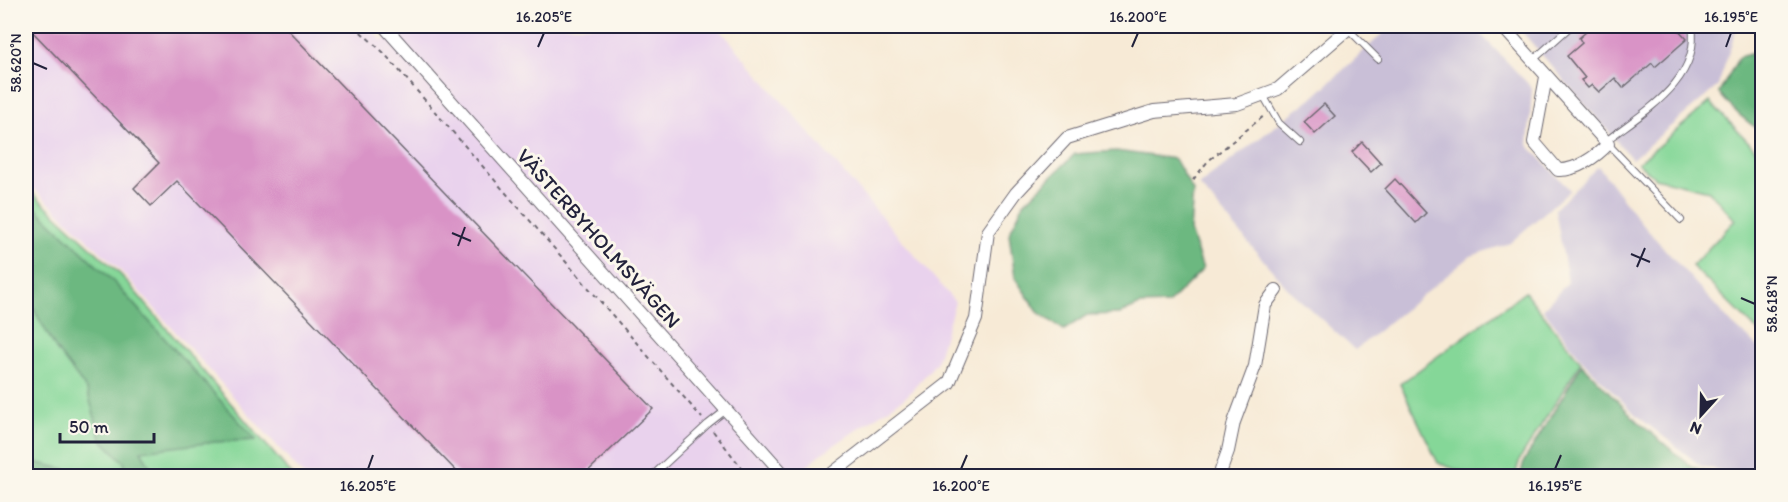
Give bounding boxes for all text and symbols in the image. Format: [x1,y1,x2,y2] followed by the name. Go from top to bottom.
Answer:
[516,8,572,26] text: 16.205°E
[1109,8,1167,26] text: 16.200°E
[1704,8,1758,26] text: 16.195°E
[7,33,25,93] text: 58.620°N
[512,143,686,333] street label: VÄSTERBYHOLMSVÄGEN
[1763,275,1781,333] text: 58.618°N
[1671,385,1731,445] north arrow
[60,406,154,444] scale bar
[69,416,109,438] text: 50 m
[1687,418,1704,439] text: N
[340,477,396,495] text: 16.205°E
[932,477,990,495] text: 16.200°E
[1528,477,1582,495] text: 16.195°E

